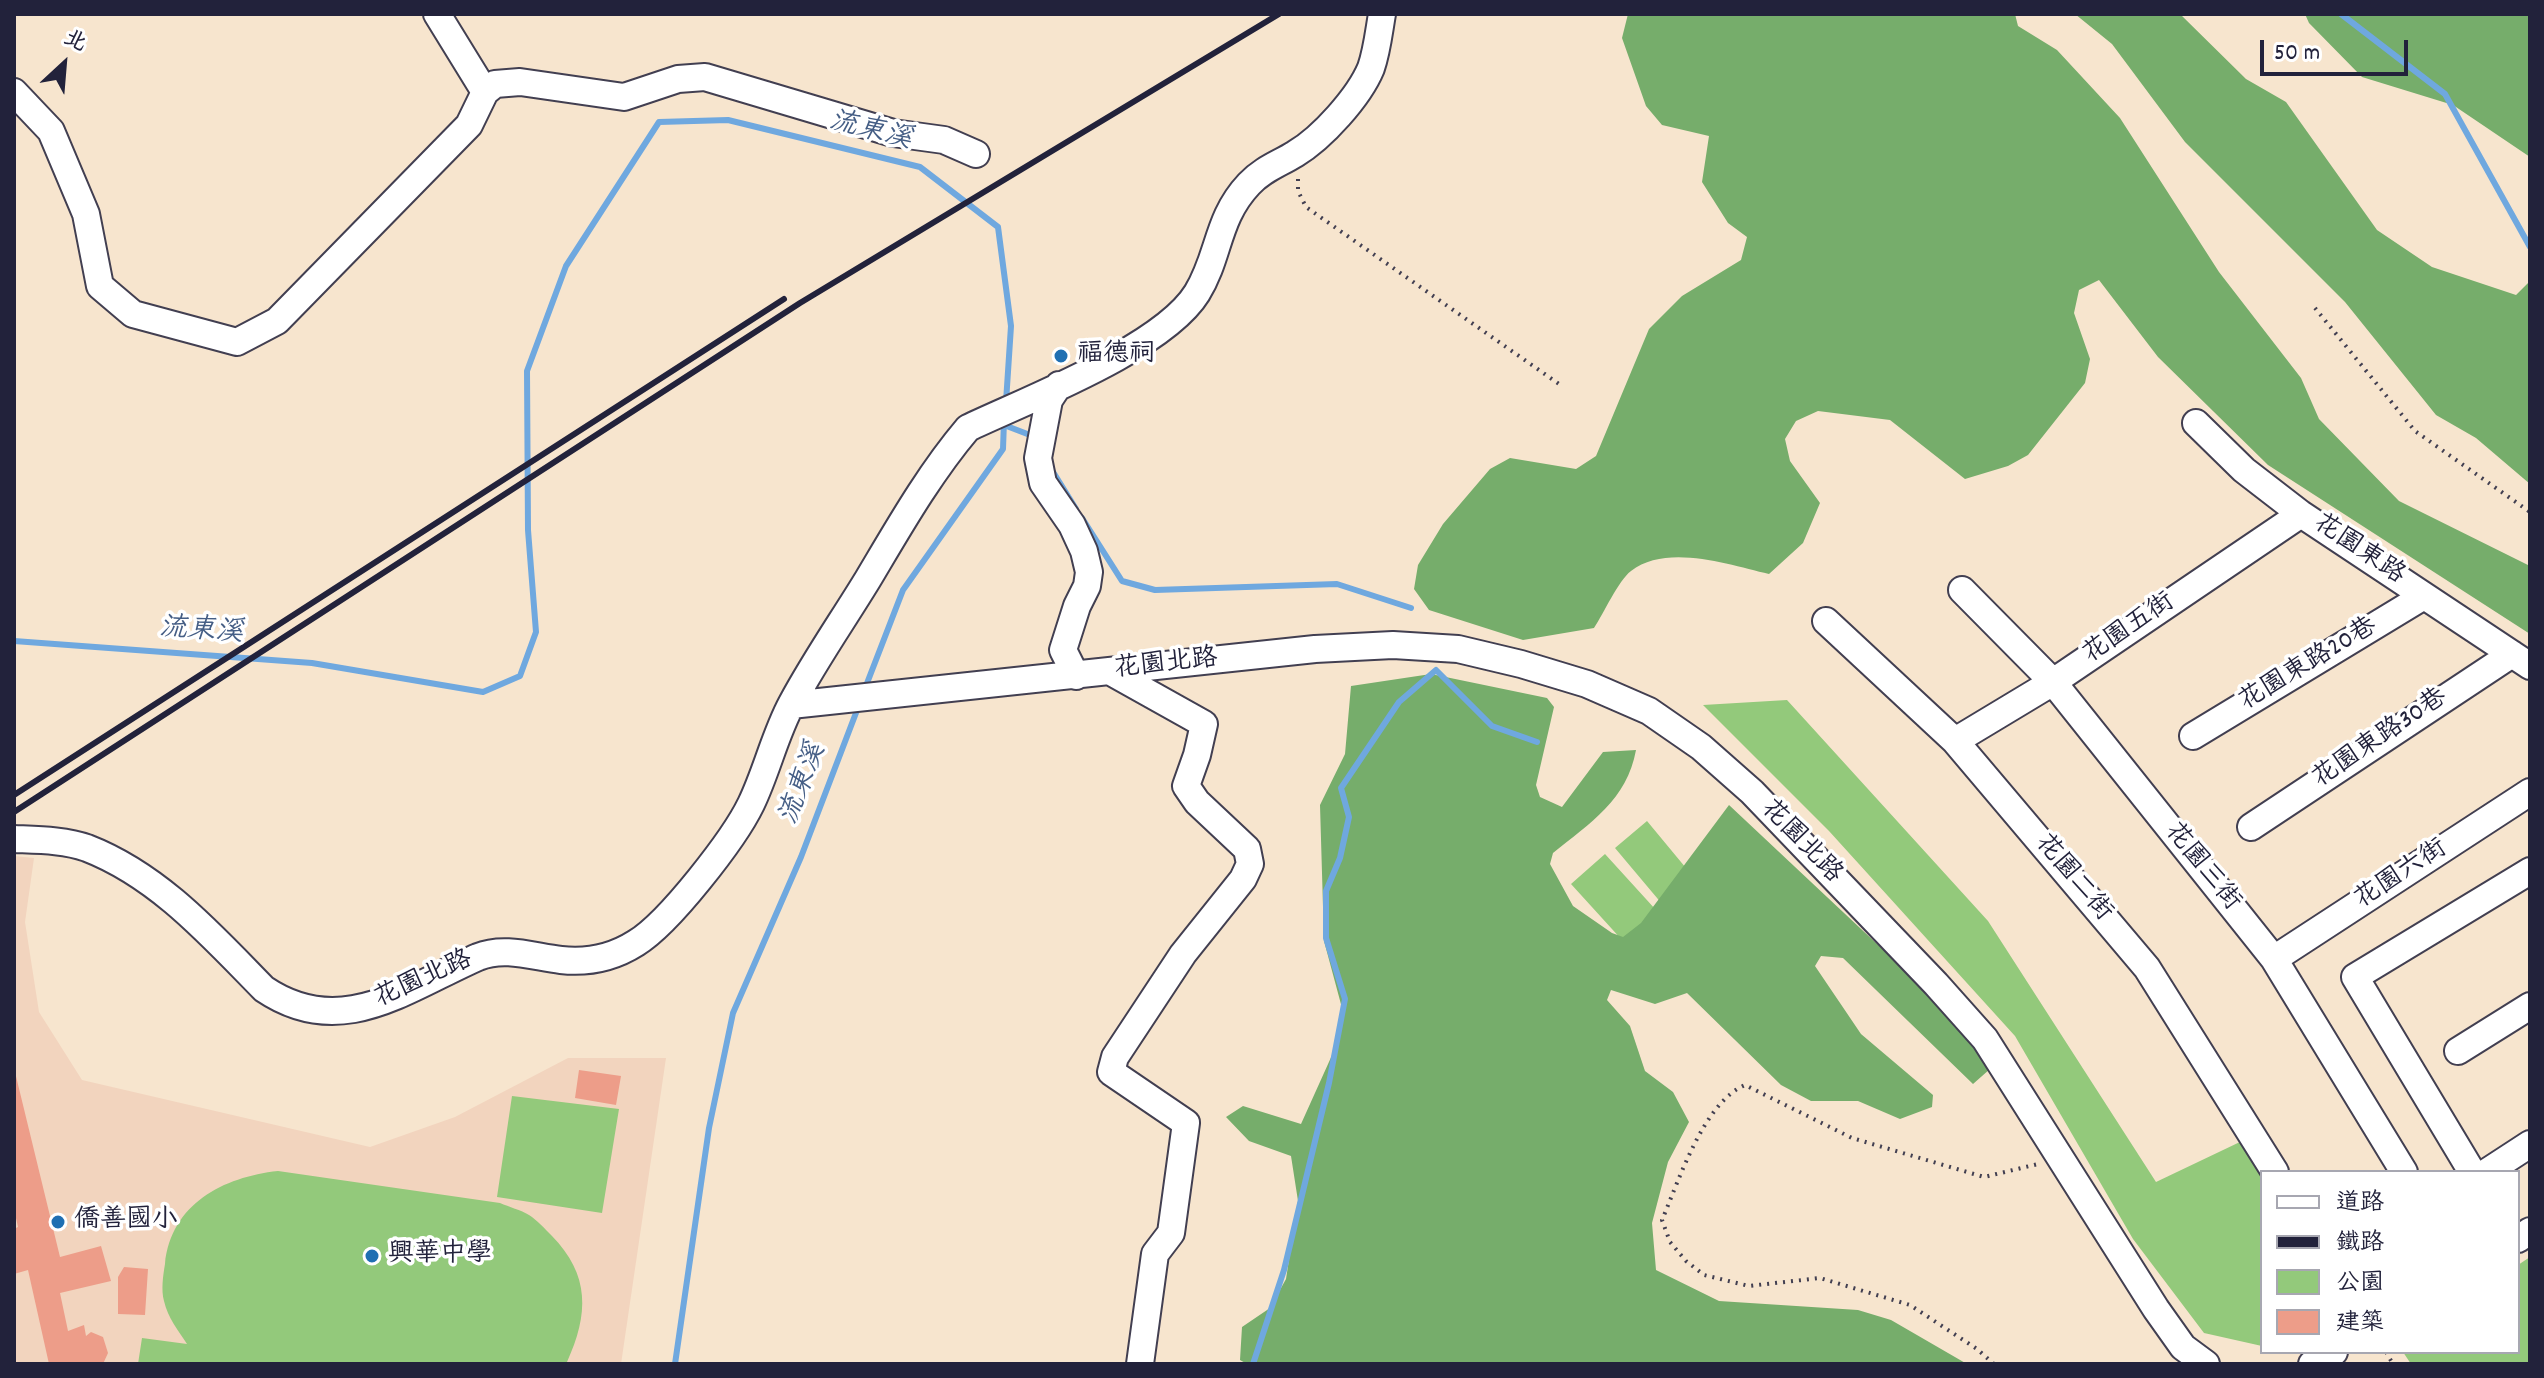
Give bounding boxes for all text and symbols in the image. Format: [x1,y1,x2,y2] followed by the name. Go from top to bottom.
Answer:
[58,23,91,61] text: 北
[24,24,104,104] north arrow
[2264,24,2412,74] scale bar
[2274,37,2320,71] text: 50 m
[825,107,915,159] water label: 流東溪
[1077,340,1155,372] place label: 福德祠
[1052,347,1070,365] marker: 福德祠
[2306,509,2410,593] street label: 花園東路
[2078,588,2182,672] street label: 花園五街
[158,613,244,653] water label: 流東溪
[2234,613,2384,719] street label: 花園東路20巷
[1113,645,1219,687] street label: 花園北路
[2308,684,2454,796] street label: 花園東路30巷
[774,740,836,830] water label: 流東溪
[1753,795,1847,891] street label: 花園北路
[2156,818,2246,918] street label: 花園三街
[2027,829,2117,929] street label: 花園二街
[2350,835,2454,917] street label: 花園六街
[370,946,478,1016] street label: 花園北路
[2260,1170,2520,1354] legend
[2336,1187,2384,1221] text: 道路
[74,1206,178,1238] place label: 僑善國小
[49,1213,67,1231] marker: 僑善國小
[2336,1227,2384,1261] text: 鐵路
[388,1240,492,1272] place label: 興華中學
[363,1247,381,1265] marker: 興華中學
[2336,1267,2384,1301] text: 公園
[2336,1307,2384,1341] text: 建築

